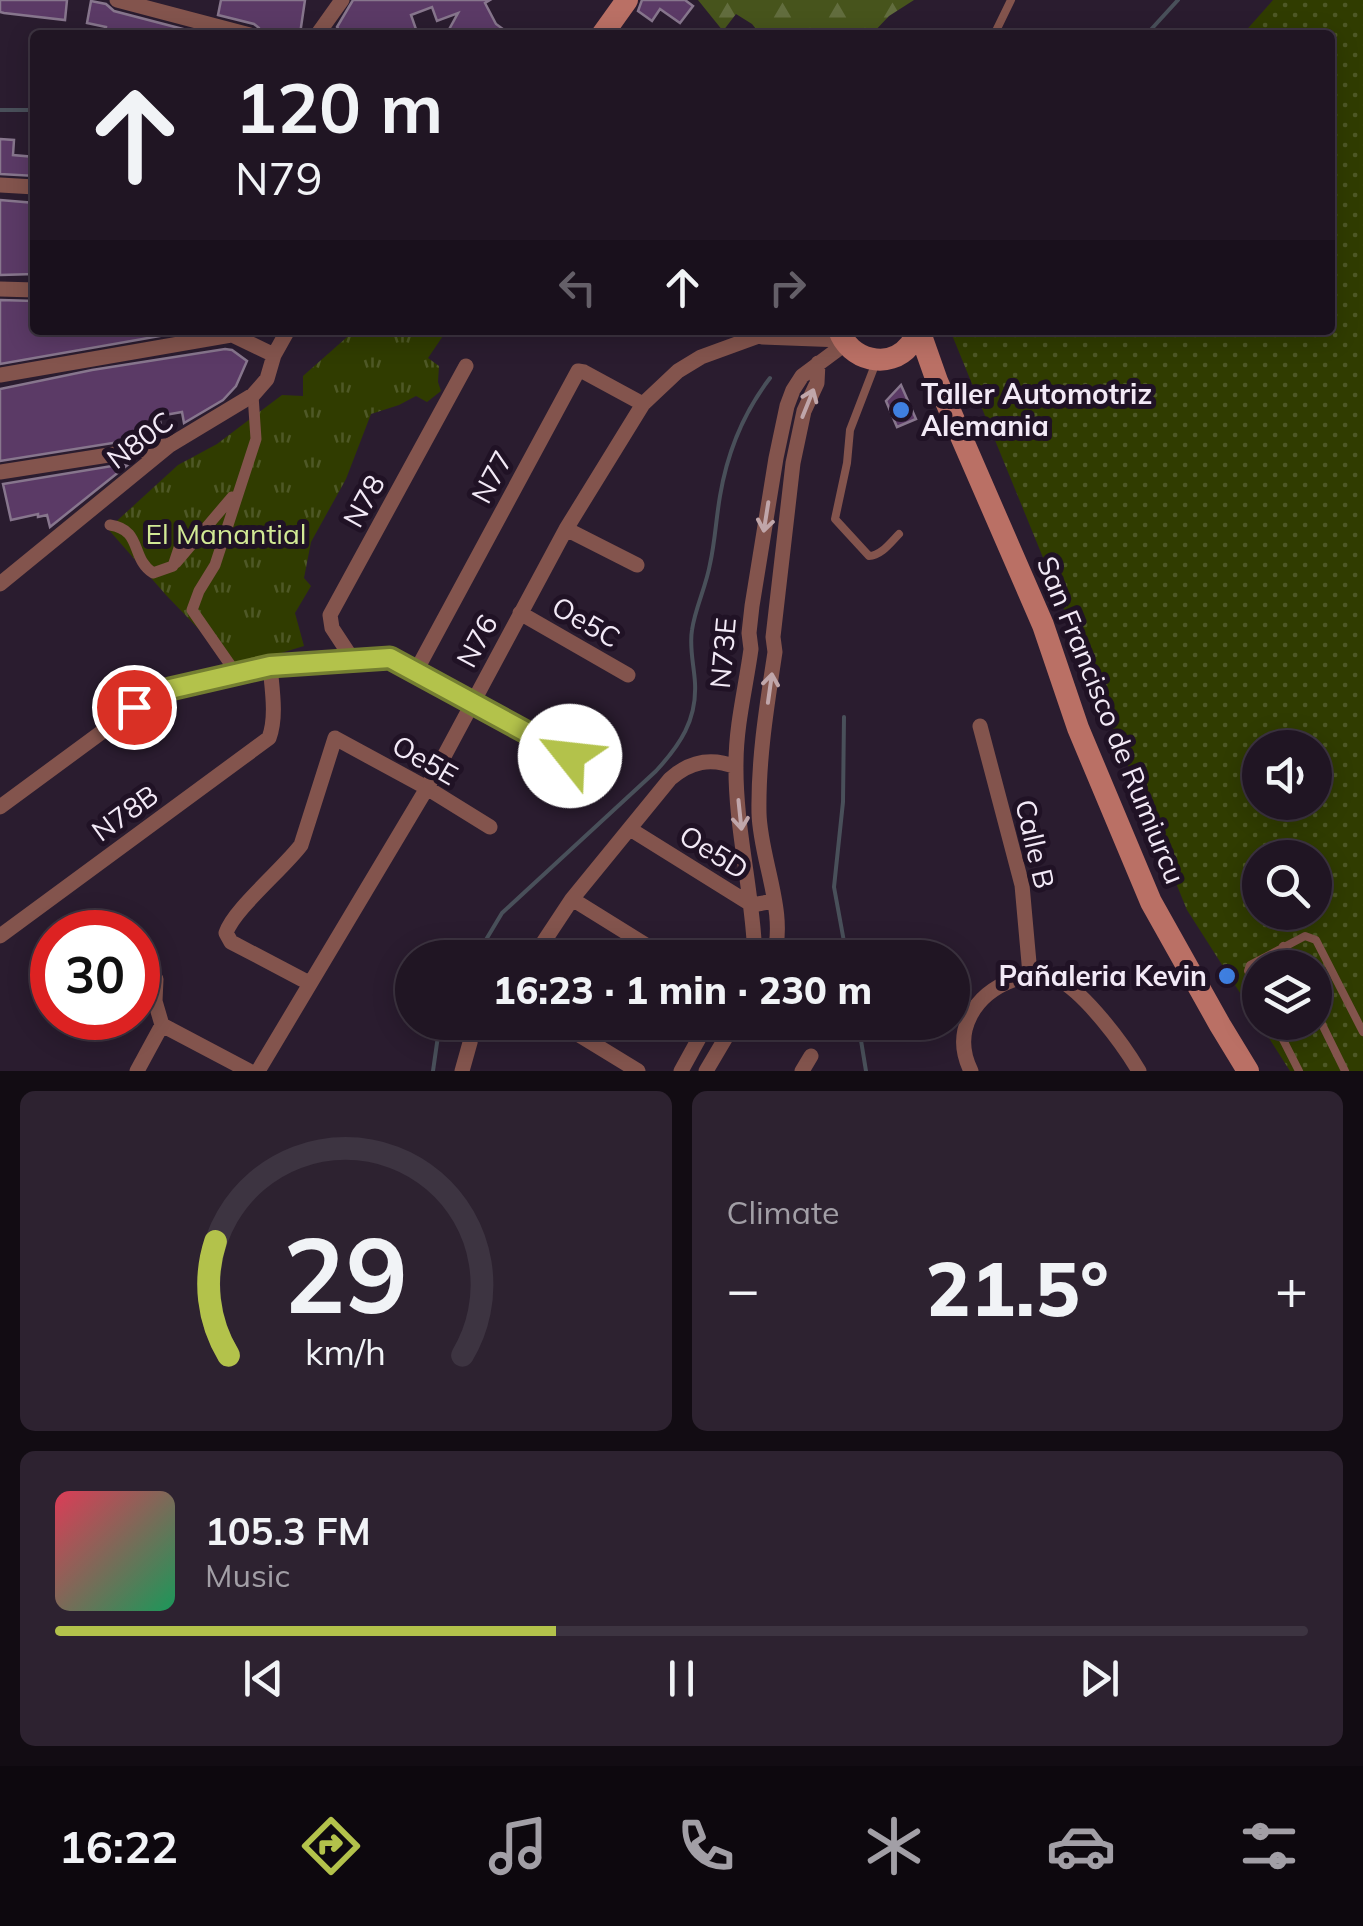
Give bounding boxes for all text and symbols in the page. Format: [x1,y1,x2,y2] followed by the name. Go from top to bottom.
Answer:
[235,63,443,151] text: 120 m
[70,70,200,200] icon: ahead
[235,150,323,206] text: N79
[550,260,605,315] icon: left
[655,260,710,315] icon: ahead
[760,260,815,315] icon: right
[921,376,1152,443] place label: Taller Automotriz Alemania
[801,388,819,419] one-way arrow
[890,399,912,421] marker: Taller Automotriz Alemania
[100,403,180,476] street label: N80C
[463,444,520,509] street label: N77
[335,468,392,533] street label: N78
[756,501,775,533] one-way arrow
[146,516,306,551] park label: El Manantial
[1030,551,1193,889] street label: San Francisco de Rumiurcu
[546,588,627,655] street label: Oe5C
[448,608,505,673] street label: N76
[702,616,743,690] street label: N73E
[92,665,177,750] pin
[761,672,779,705] one-way arrow
[107,680,162,735] icon: arrive
[518,704,622,808] position arrow
[386,727,464,792] street label: Oe5E
[1242,730,1332,1040] map controls
[1242,730,1332,820] button: sound
[85,777,165,848] street label: N78B
[1008,796,1063,892] street label: Calle B
[731,798,750,831] one-way arrow
[673,817,755,886] street label: Oe5D
[1242,840,1332,930] button: search
[30,910,160,1040] speed limit sign: 30
[1242,950,1332,1040] button: layers
[999,958,1207,993] place label: Pañaleria Kevin
[1216,965,1238,987] marker: Pañaleria Kevin
[493,966,872,1014] text: 16:23 · 1 min · 230 m
[727,1192,839,1232] text: Climate
[283,1208,408,1339] text: 29
[926,1241,1109,1335] text: 21.5°
[727,1254,760,1323] text: −
[1275,1254,1308,1323] text: +
[305,1329,386,1374] text: km/h
[205,1507,371,1555] text: 105.3 FM
[205,1555,290,1595] text: Music
[236,1651,291,1706] icon: previous
[654,1651,709,1706] icon: pause
[1072,1651,1127,1706] icon: next
[296,1811,366,1881] icon: directions
[483,1811,553,1881] icon: music
[671,1811,741,1881] icon: phone
[859,1811,929,1881] icon: climate
[1046,1811,1116,1881] icon: car
[1234,1811,1304,1881] icon: filters
[59,1818,178,1874] text: 16:22

